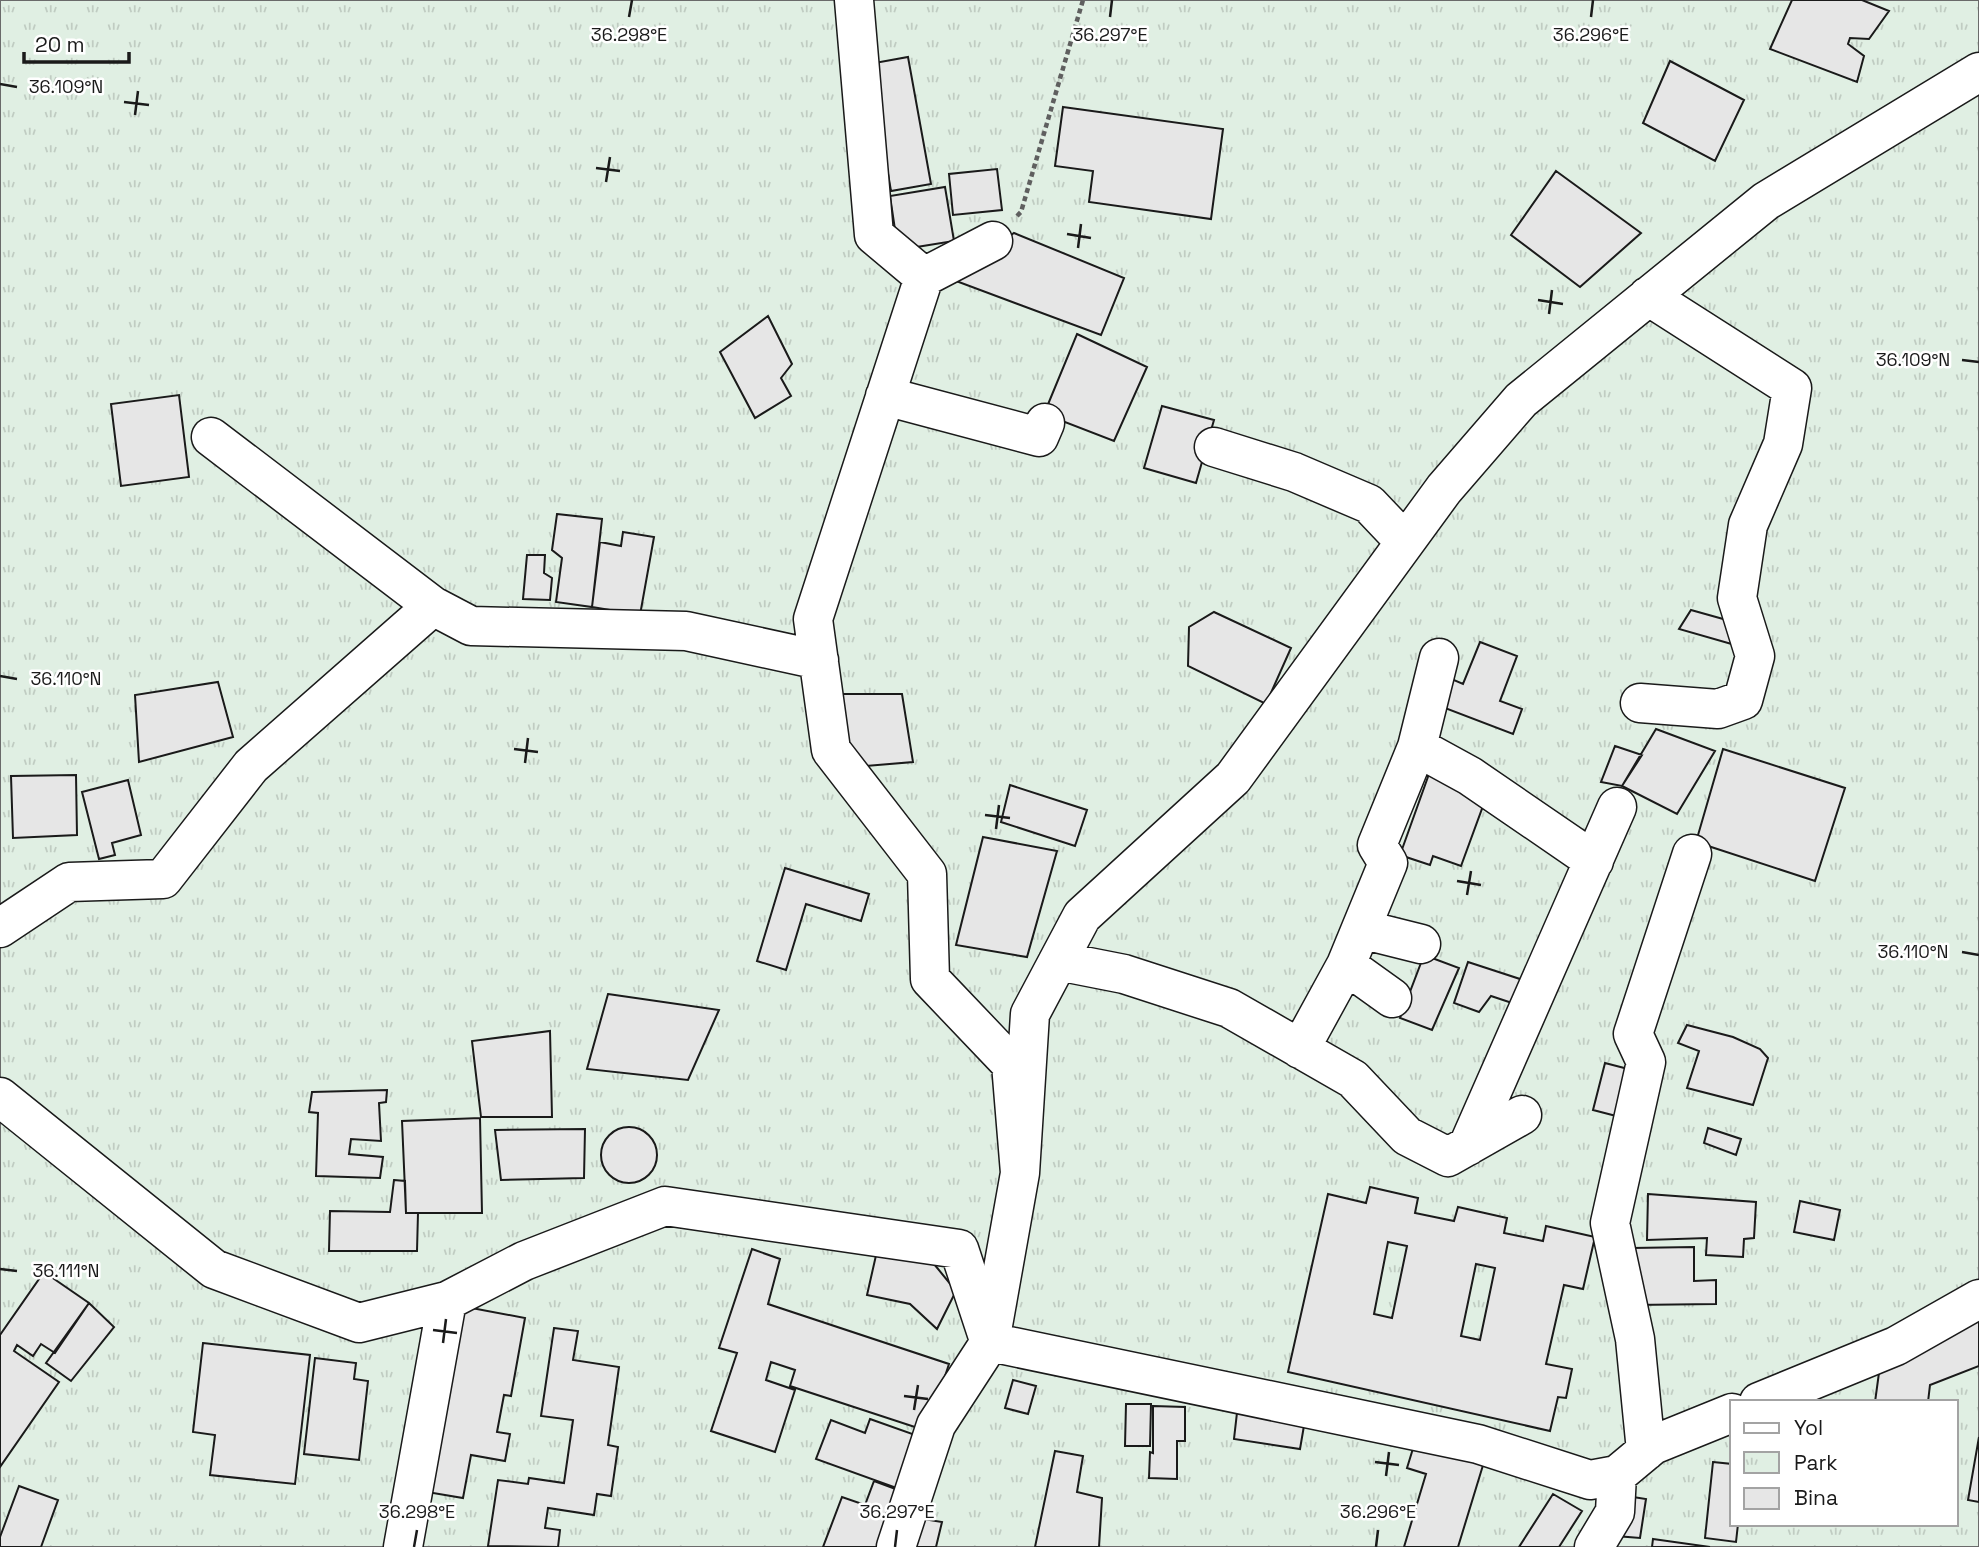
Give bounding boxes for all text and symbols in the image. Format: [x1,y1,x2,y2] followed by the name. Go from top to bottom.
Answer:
[24,21,130,65] scale bar
[591,23,667,46] text: 36.298°E
[1072,23,1148,46] text: 36.297°E
[1553,23,1629,46] text: 36.296°E
[35,31,85,58] text: 20 m
[29,75,103,98] text: 36.109°N
[1876,348,1950,371] text: 36.109°N
[30,667,102,690] text: 36.110°N
[1877,940,1949,963] text: 36.110°N
[32,1259,100,1282] text: 36.111°N
[1730,1400,1958,1526] legend
[1794,1414,1823,1441] text: Yol
[1794,1449,1838,1476] text: Park
[1794,1484,1838,1511] text: Bina
[379,1500,455,1523] text: 36.298°E
[859,1500,935,1523] text: 36.297°E
[1340,1500,1416,1523] text: 36.296°E

